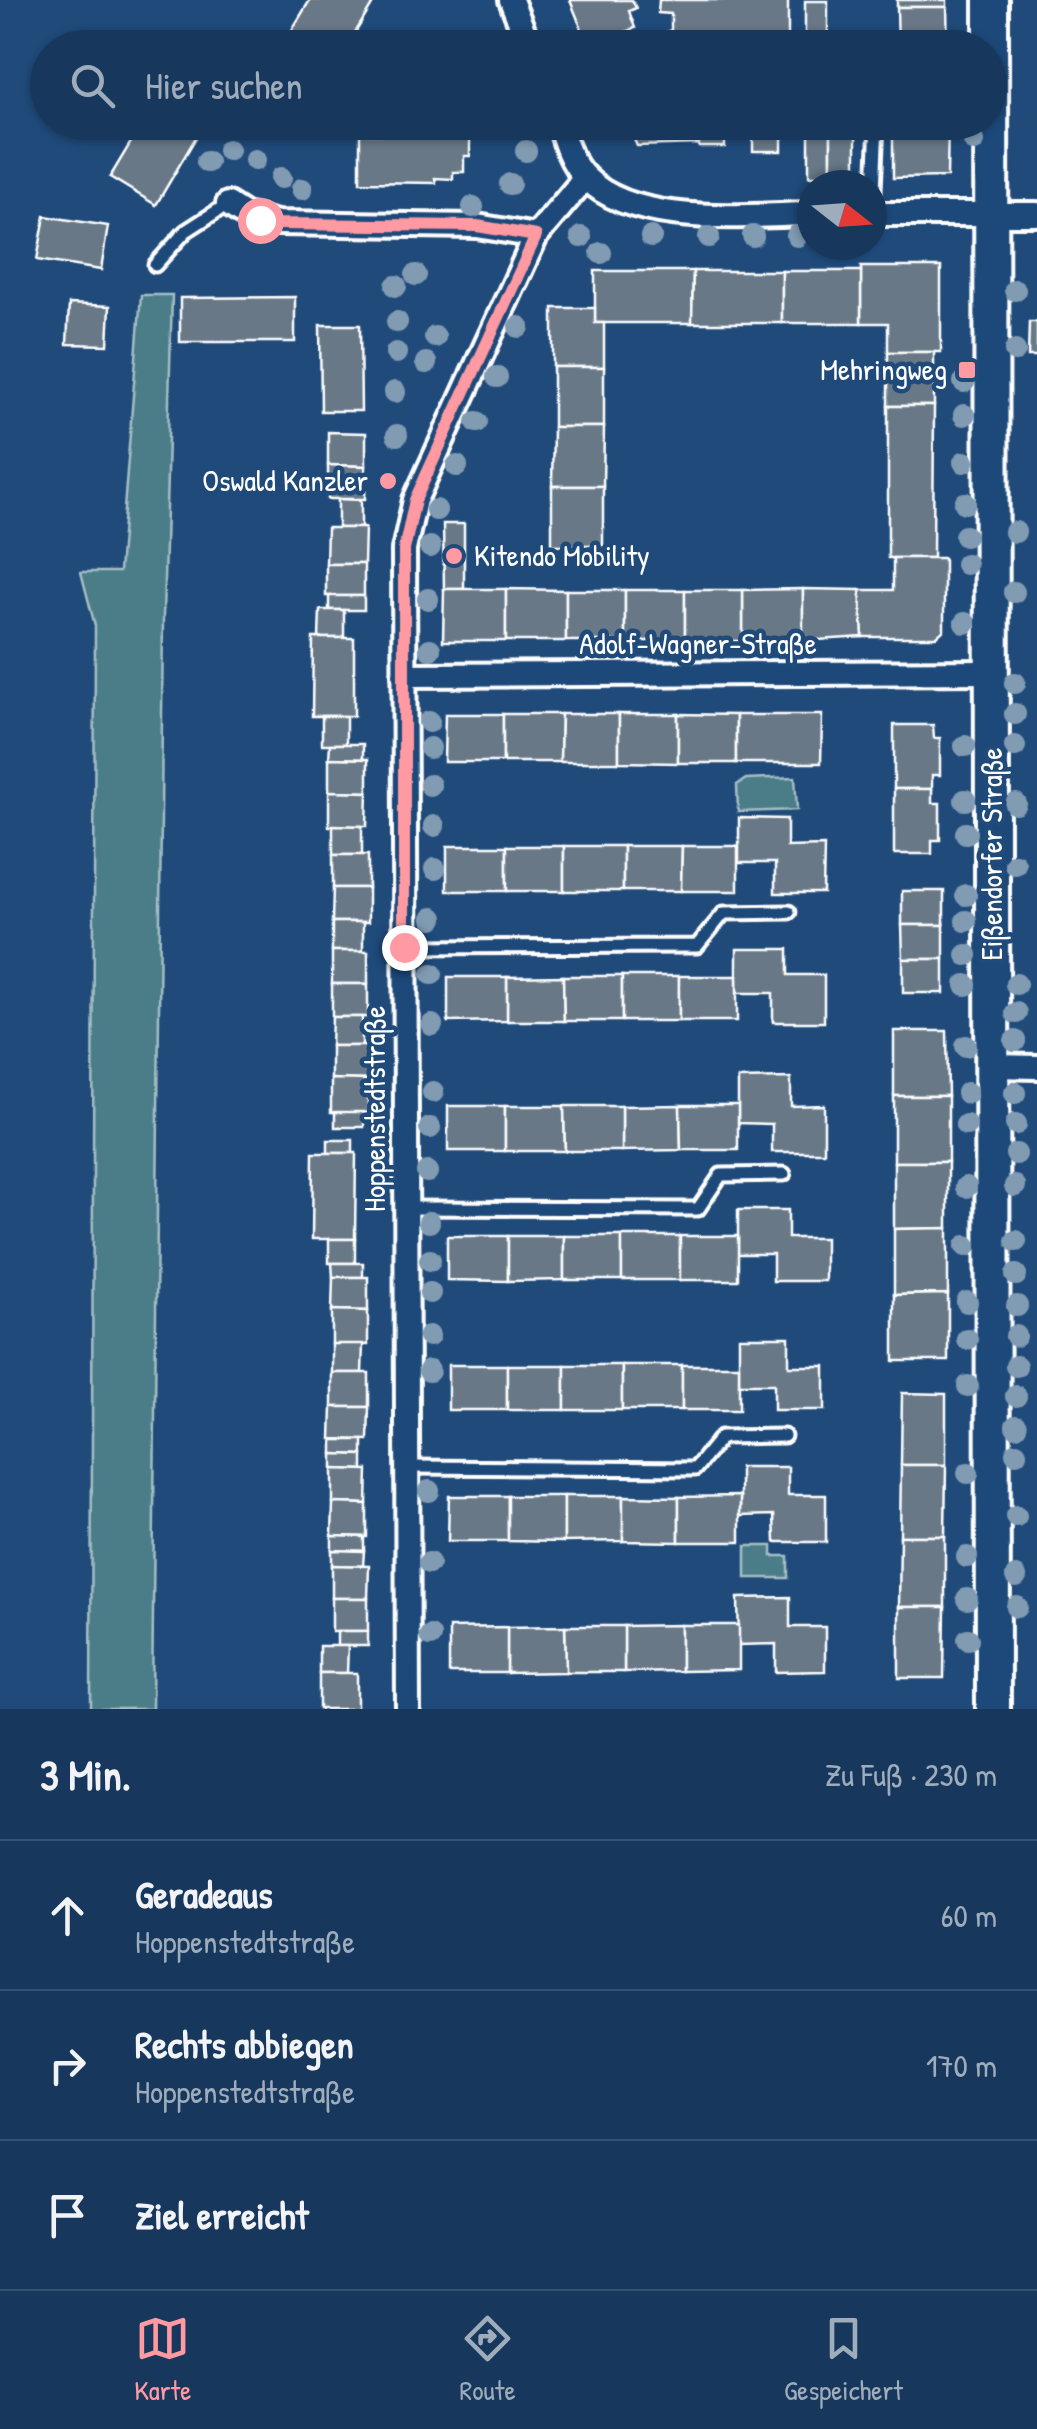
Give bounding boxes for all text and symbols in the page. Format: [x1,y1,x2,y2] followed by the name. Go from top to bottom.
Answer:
[30,30,1007,140] search box
[65,58,120,113] icon: search
[145,59,303,111] text: Hier suchen
[797,170,887,260] north arrow
[238,198,284,244] route start
[820,349,947,389] place label: Mehringweg
[956,359,978,381] marker: Mehringweg
[202,460,368,500] place label: Oswald Kanzler
[377,470,399,492] marker: Oswald Kanzler
[474,535,650,575] place label: Kitendo Mobility
[443,545,465,567] marker: Kitendo Mobility
[579,623,817,663] street label: Adolf-Wagner-Straße
[971,747,1011,961] street label: Eißendorfer Straße
[382,925,428,971] route end
[354,1006,394,1212] street label: Hoppenstedtstraße
[40,1746,131,1803] text: 3 Min.
[825,1753,997,1796] text: Zu Fuß · 230 m
[135,1868,273,1920] text: Geradeaus
[40,1888,95,1943] icon: ahead
[941,1894,997,1937] text: 60 m
[135,1920,355,1963] text: Hoppenstedtstraße
[135,2018,354,2070] text: Rechts abbiegen
[40,2038,95,2093] icon: right
[926,2044,997,2087] text: 170 m
[135,2070,355,2113] text: Hoppenstedtstraße
[40,2188,95,2243] icon: arrive
[135,2189,309,2241] text: Ziel erreicht
[134,2311,191,2409] tab: Karte
[460,2311,516,2409] tab: Route
[784,2311,903,2409] tab: Gespeichert

